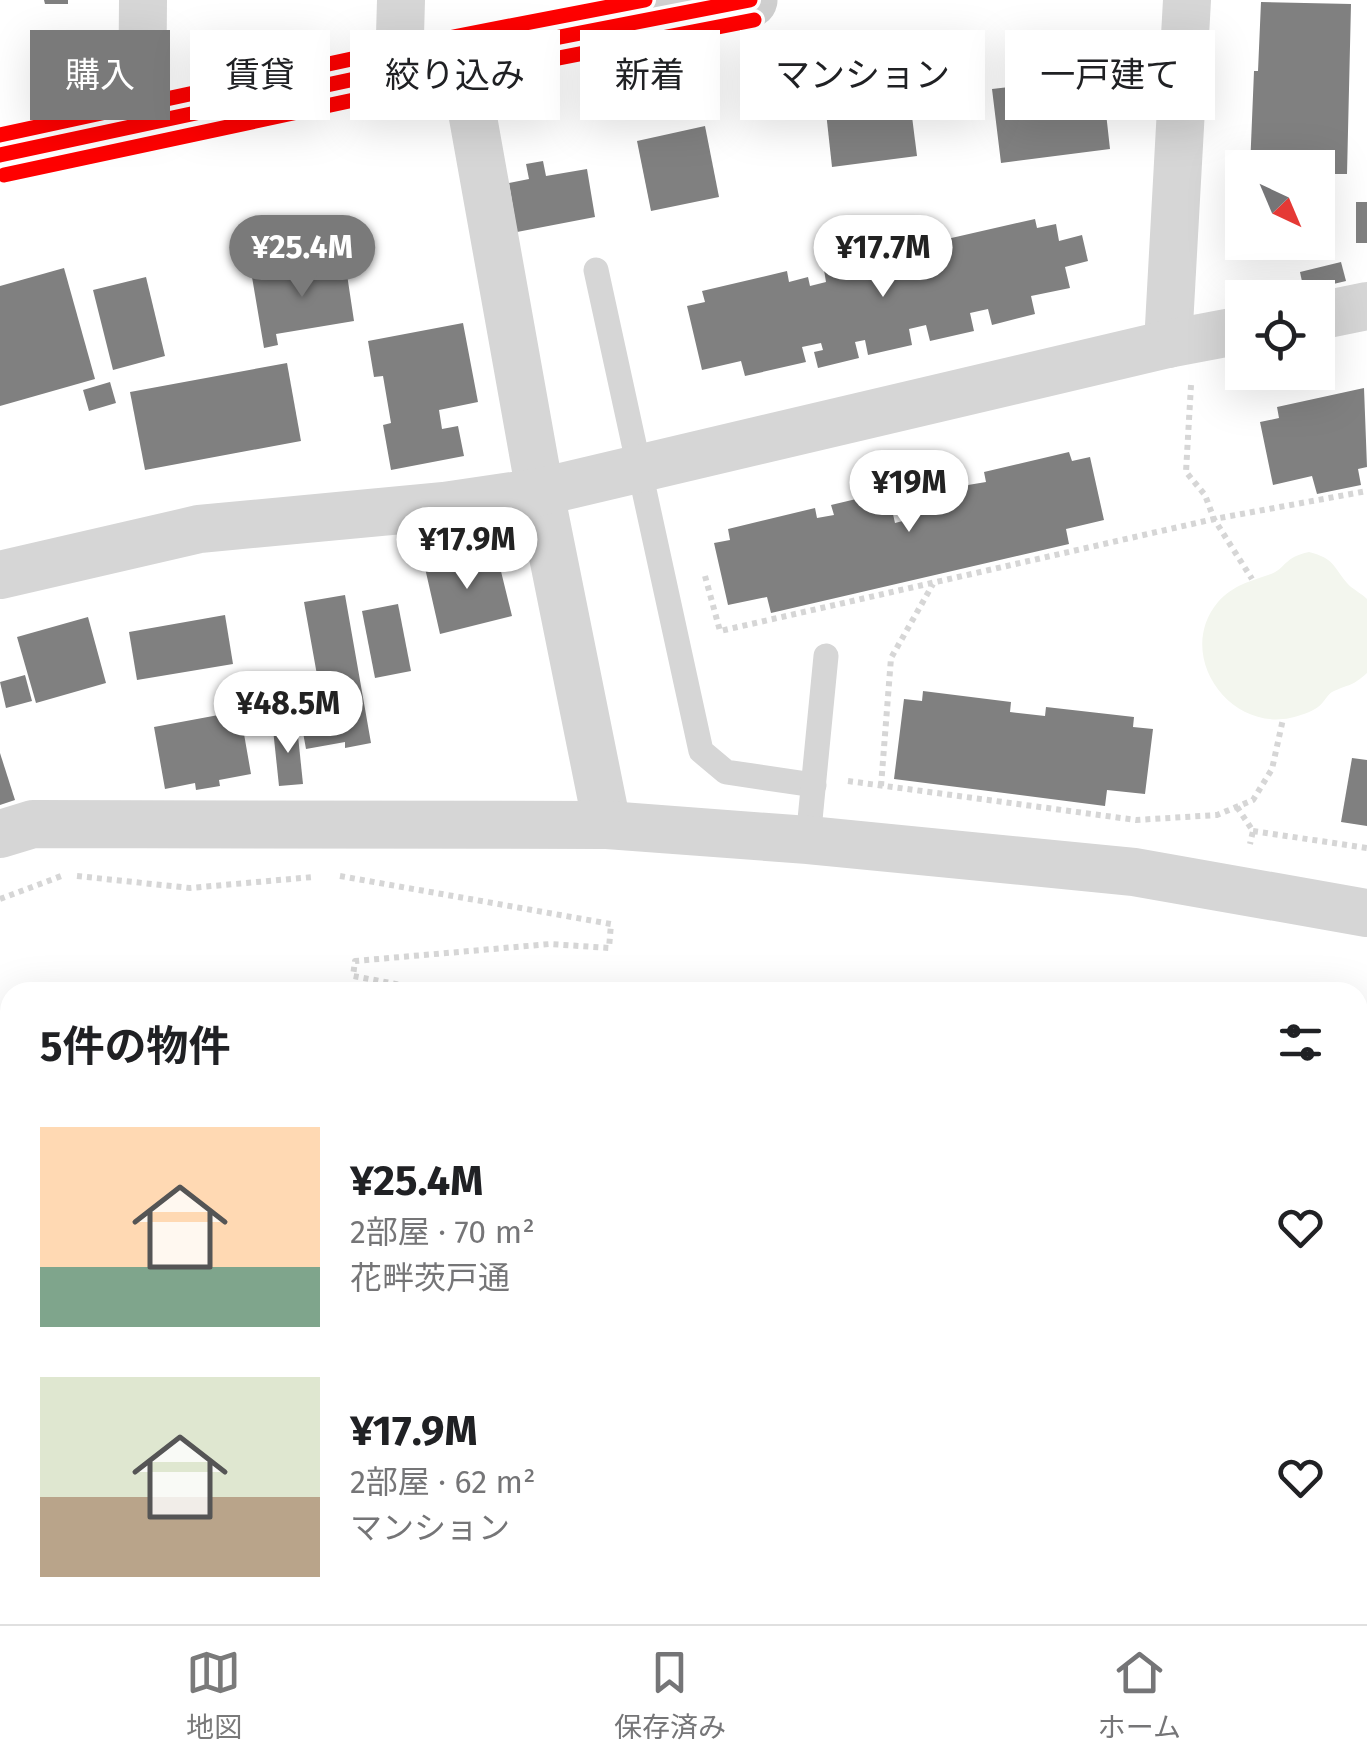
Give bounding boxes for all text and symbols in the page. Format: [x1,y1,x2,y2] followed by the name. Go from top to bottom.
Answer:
[30,30,170,120] chip: 購入
[190,30,330,120] chip: 賃貸
[350,30,560,120] chip: 絞り込み
[580,30,720,120] chip: 新着
[740,30,985,120] chip: マンション
[1005,30,1215,120] chip: 一戸建て
[1225,150,1335,260] north arrow
[1225,150,1335,390] map controls
[221,215,383,300] pin: ¥25.4M
[802,215,964,300] pin: ¥17.7M
[251,228,353,266] text: ¥25.4M
[836,228,930,266] text: ¥17.7M
[1225,280,1335,390] button: locate
[850,450,968,535] pin: ¥19M
[871,463,947,501] text: ¥19M
[386,507,548,592] pin: ¥17.9M
[418,520,516,558] text: ¥17.9M
[207,671,369,756] pin: ¥48.5M
[236,684,340,722] text: ¥48.5M
[1273,1015,1328,1070] icon: filters
[40,1022,231,1072] text: 5件の物件
[350,1156,483,1206] text: ¥25.4M
[120,1167,240,1287] icon: home
[1273,1200,1328,1255] icon: heart
[350,1213,535,1251] text: 2部屋 · 70 m²
[350,1259,510,1297] text: 花畔茨戸通
[350,1406,477,1456] text: ¥17.9M
[120,1417,240,1537] icon: home
[1273,1450,1328,1505] icon: heart
[350,1463,536,1501] text: 2部屋 · 62 m²
[350,1509,510,1547] text: マンション
[186,1645,242,1745] tab: 地図
[614,1645,726,1745] tab: 保存済み
[1098,1645,1181,1745] tab: ホーム

